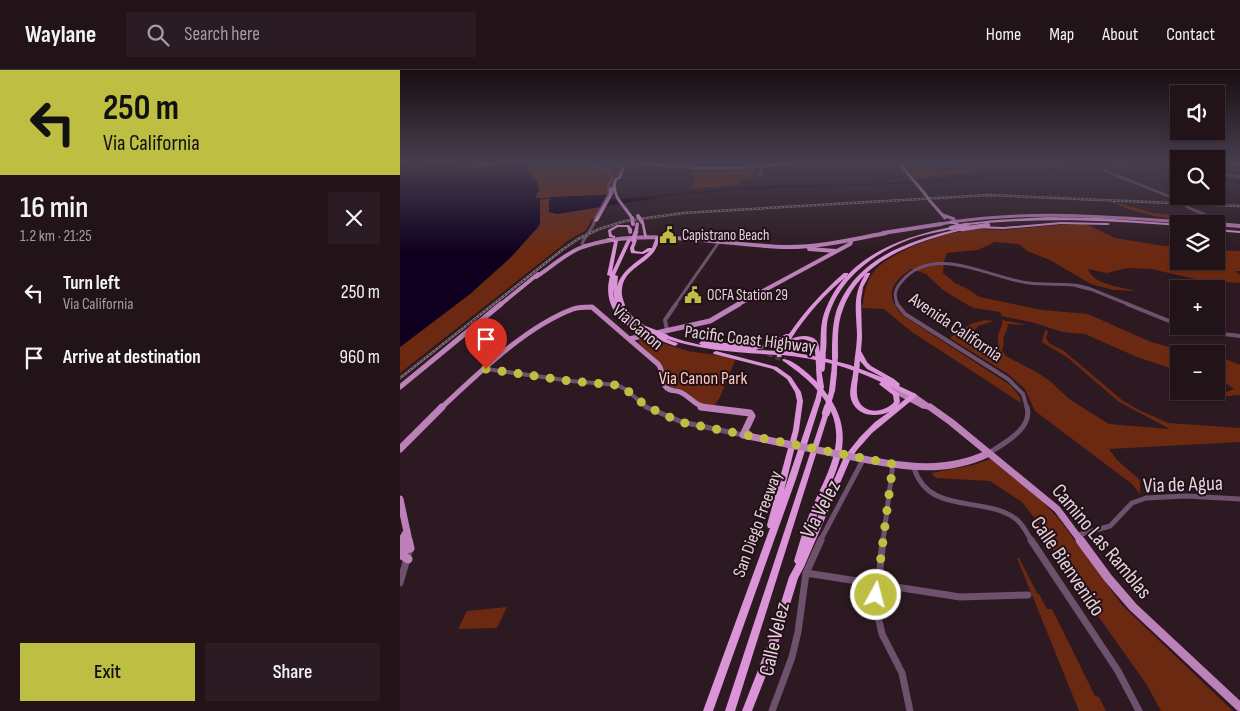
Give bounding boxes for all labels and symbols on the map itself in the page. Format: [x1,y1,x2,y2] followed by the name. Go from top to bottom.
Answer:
[658,225,678,245] public building icon: Capistrano Beach
[682,226,770,245] place label: Capistrano Beach
[683,285,703,305] public building icon: OCFA Station 29
[707,286,788,305] place label: OCFA Station 29
[904,288,1006,366] street label: Avenida California
[608,300,667,355] street label: Via Canon
[465,318,507,369] pin
[683,321,817,358] street label: Pacific Coast Highway
[659,368,747,389] park label: Via Canon Park
[728,468,786,580] street label: San Diego Freeway
[1143,471,1223,498] street label: Via de Agua
[795,476,846,542] street label: Via Velez
[1046,479,1157,604] street label: Camino Las Ramblas
[1025,512,1110,621] street label: Calle Bienvenido
[849,568,901,620] position arrow
[754,599,795,678] street label: Calle Velez

